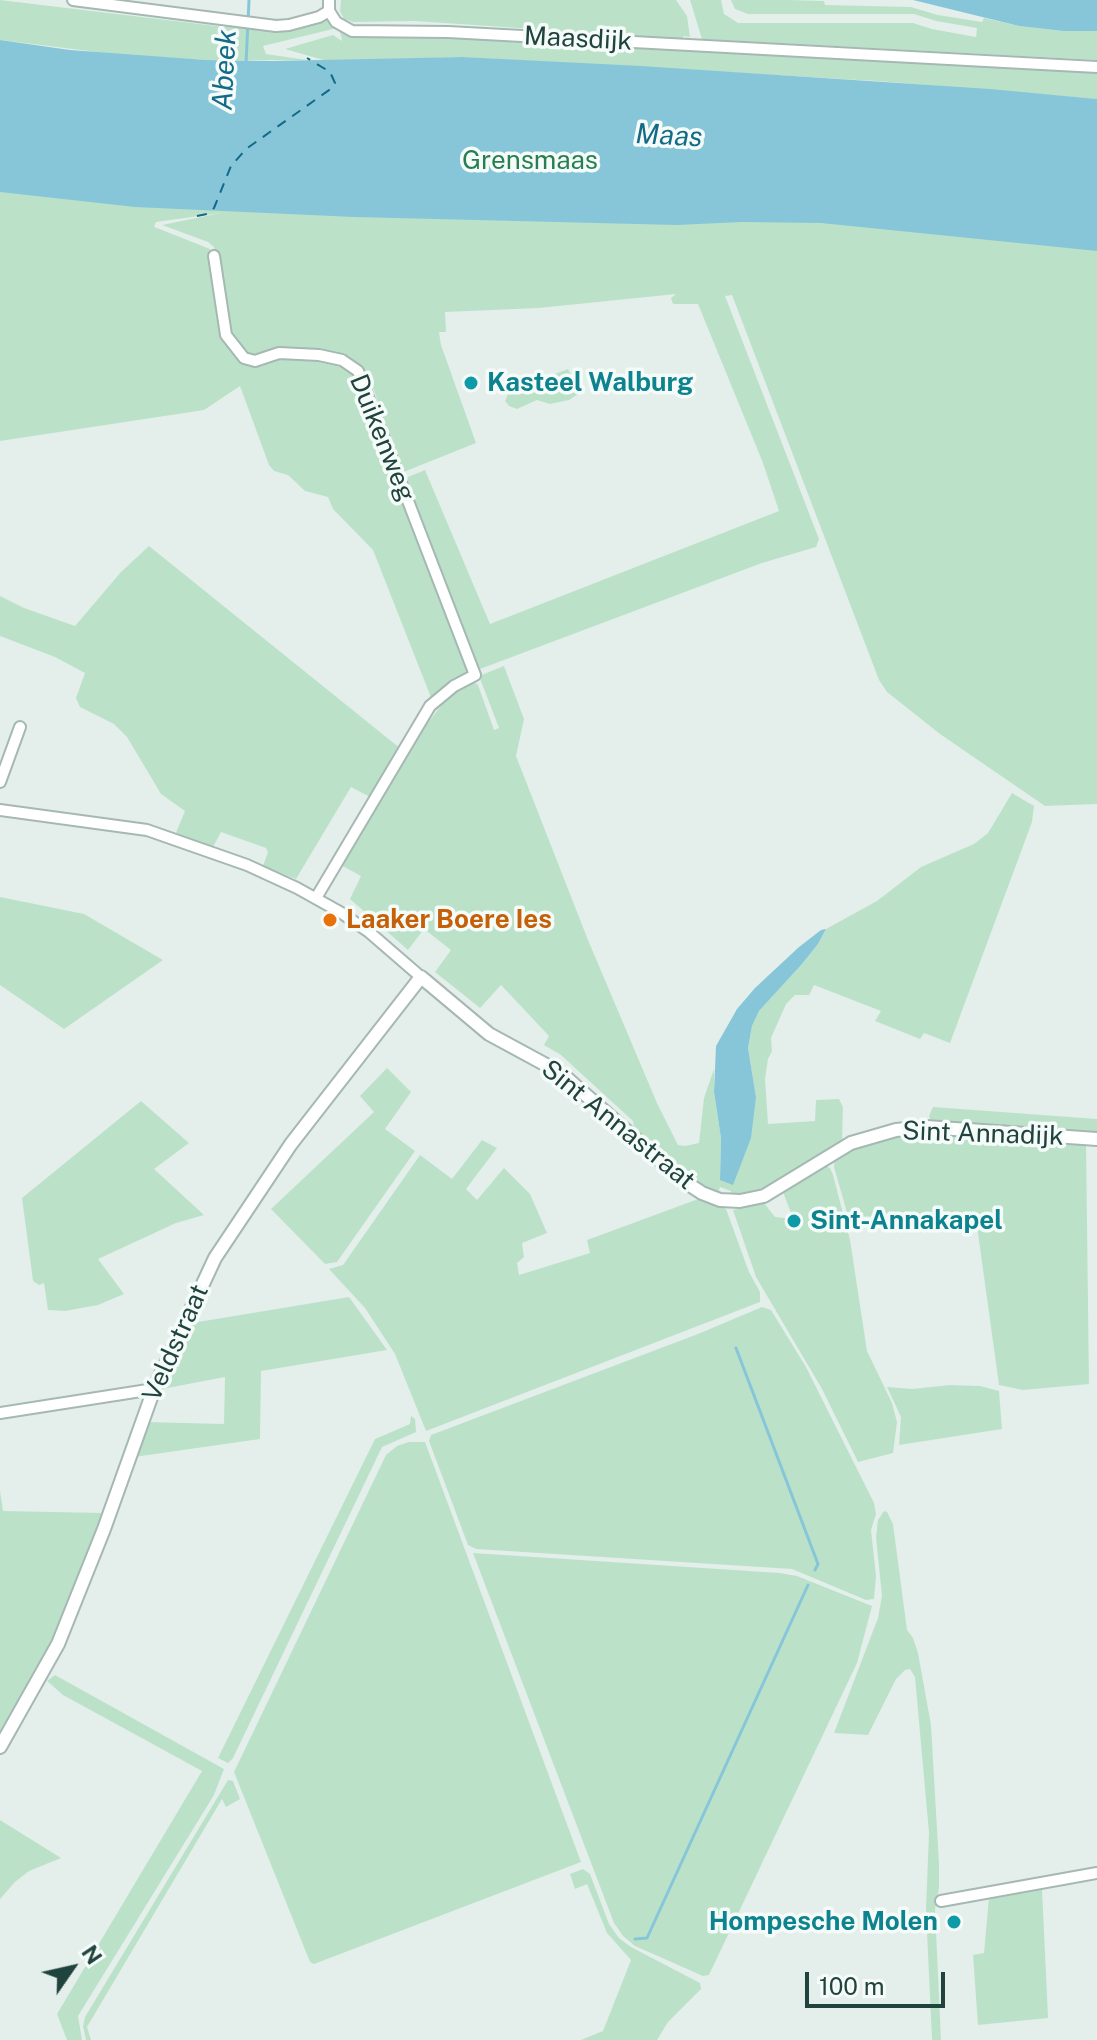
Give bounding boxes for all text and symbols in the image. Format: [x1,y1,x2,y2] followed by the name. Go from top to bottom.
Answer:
[523,21,633,57] street label: Maasdijk
[206,29,244,111] water label: Abeek
[635,117,703,155] water label: Maas
[462,145,598,177] park label: Grensmaas
[487,367,693,399] place label: Kasteel Walburg
[342,370,422,506] street label: Duikenweg
[462,374,480,392] marker: Kasteel Walburg
[346,904,552,936] place label: Laaker Boere Ies
[321,911,339,929] marker: Laaker Boere Ies
[535,1054,701,1196] street label: Sint Annastraat
[902,1116,1064,1152] street label: Sint Annadijk
[810,1205,1003,1237] place label: Sint-Annakapel
[785,1212,803,1230] marker: Sint-Annakapel
[136,1280,216,1406] street label: Veldstraat
[709,1906,938,1938] place label: Hompesche Molen
[945,1913,963,1931] marker: Hompesche Molen
[32,1928,112,2008] north arrow
[76,1940,107,1969] text: N
[809,1956,949,2006] scale bar
[819,1972,885,2000] text: 100 m

